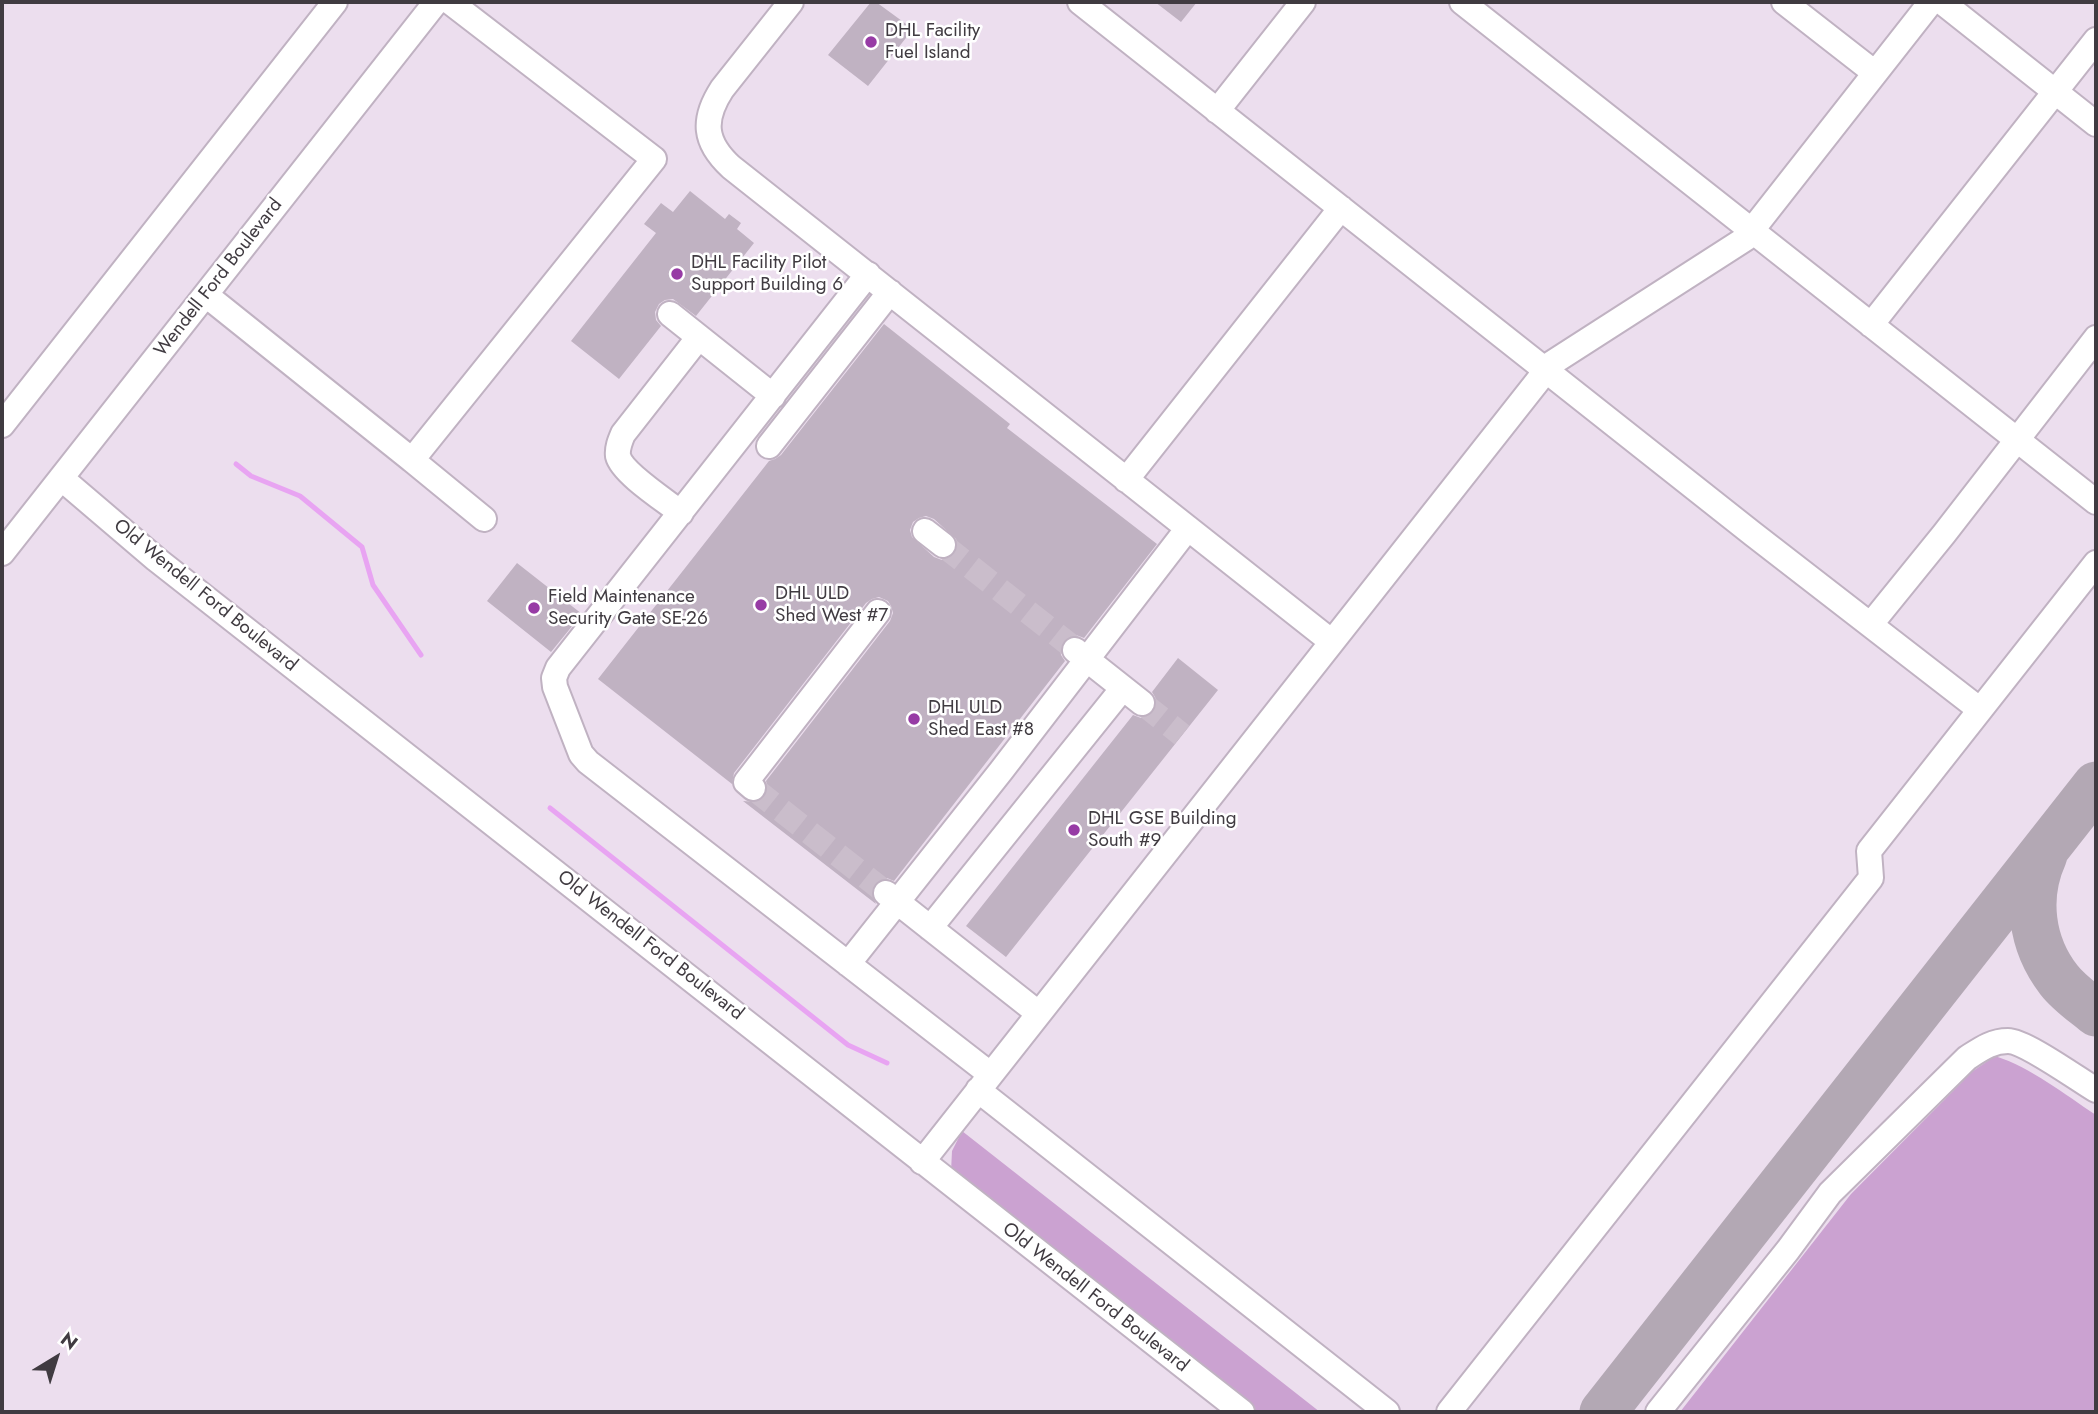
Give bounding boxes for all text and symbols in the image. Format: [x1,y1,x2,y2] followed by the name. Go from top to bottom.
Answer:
[885,20,980,64] place label: DHL Facility Fuel Island
[863,34,879,50] marker: DHL Facility Fuel Island
[150,194,288,362] street label: Wendell Ford Boulevard
[691,252,843,296] place label: DHL Facility Pilot Support Building 6
[669,266,685,282] marker: DHL Facility Pilot Support Building 6
[108,515,302,677] street label: Old Wendell Ford Boulevard
[775,583,888,627] place label: DHL ULD Shed West #7
[548,586,708,630] place label: Field Maintenance Security Gate SE-26
[753,597,769,613] marker: DHL ULD Shed West #7
[526,600,542,616] marker: Field Maintenance Security Gate SE-26
[928,697,1034,741] place label: DHL ULD Shed East #8
[906,711,922,727] marker: DHL ULD Shed East #8
[1088,808,1237,852] place label: DHL GSE Building South #9
[1066,822,1082,838] marker: DHL GSE Building South #9
[552,866,748,1026] street label: Old Wendell Ford Boulevard
[997,1218,1193,1378] street label: Old Wendell Ford Boulevard
[21,1323,91,1393] north arrow
[55,1326,83,1356] text: N

